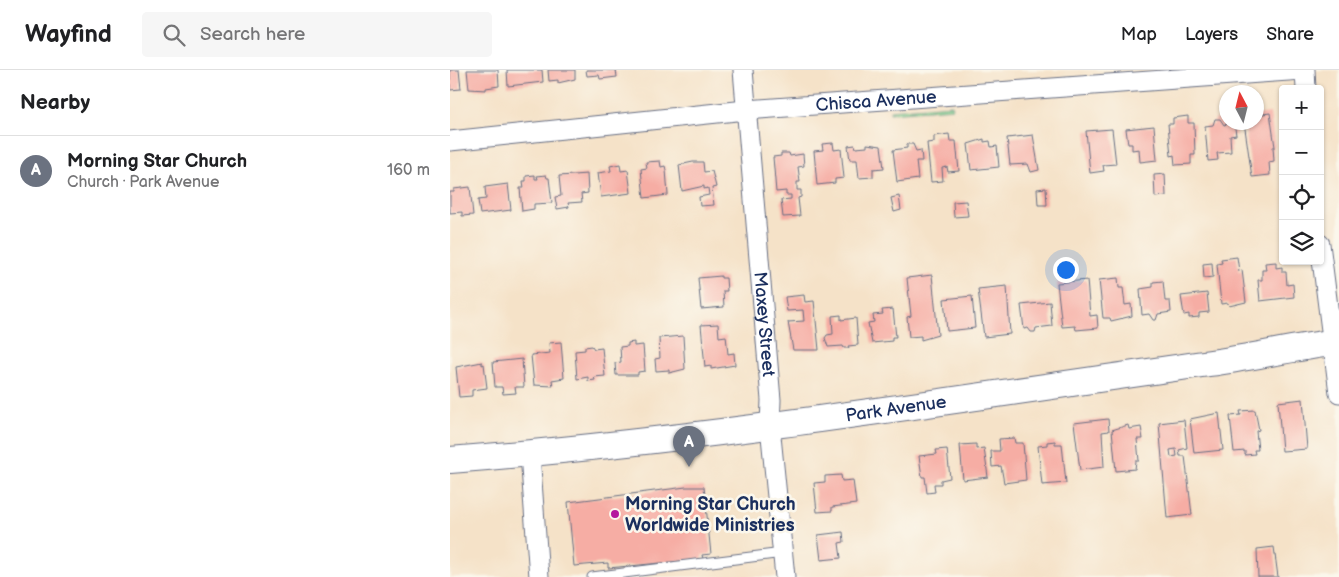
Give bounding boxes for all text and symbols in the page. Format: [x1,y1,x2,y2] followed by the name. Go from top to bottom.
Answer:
[142,12,492,57] search box
[25,20,112,49] text: Wayfind
[160,21,188,49] icon: search
[200,23,305,46] text: Search here
[1121,24,1157,45] text: Map
[1185,24,1238,45] text: Layers
[1266,24,1314,45] text: Share
[1219,85,1264,130] north arrow
[1279,85,1324,265] map controls
[1279,85,1324,130] button: +
[815,86,937,115] street label: Chisca Avenue
[20,90,90,115] text: Nearby
[1279,130,1324,175] button: −
[67,150,247,173] text: Morning Star Church
[31,161,41,180] text: A
[387,161,430,180] text: 160 m
[67,173,219,192] text: Church · Park Avenue
[1279,175,1324,220] button: locate
[1279,220,1324,265] button: layers
[1053,257,1079,283] your location
[750,271,780,378] street label: Maxey Street
[844,391,948,426] street label: Park Avenue
[673,426,705,467] pin: A
[625,494,796,536] place label: Morning Star Church Worldwide Ministries
[609,508,621,520] marker: Morning Star Church Worldwide Ministries

